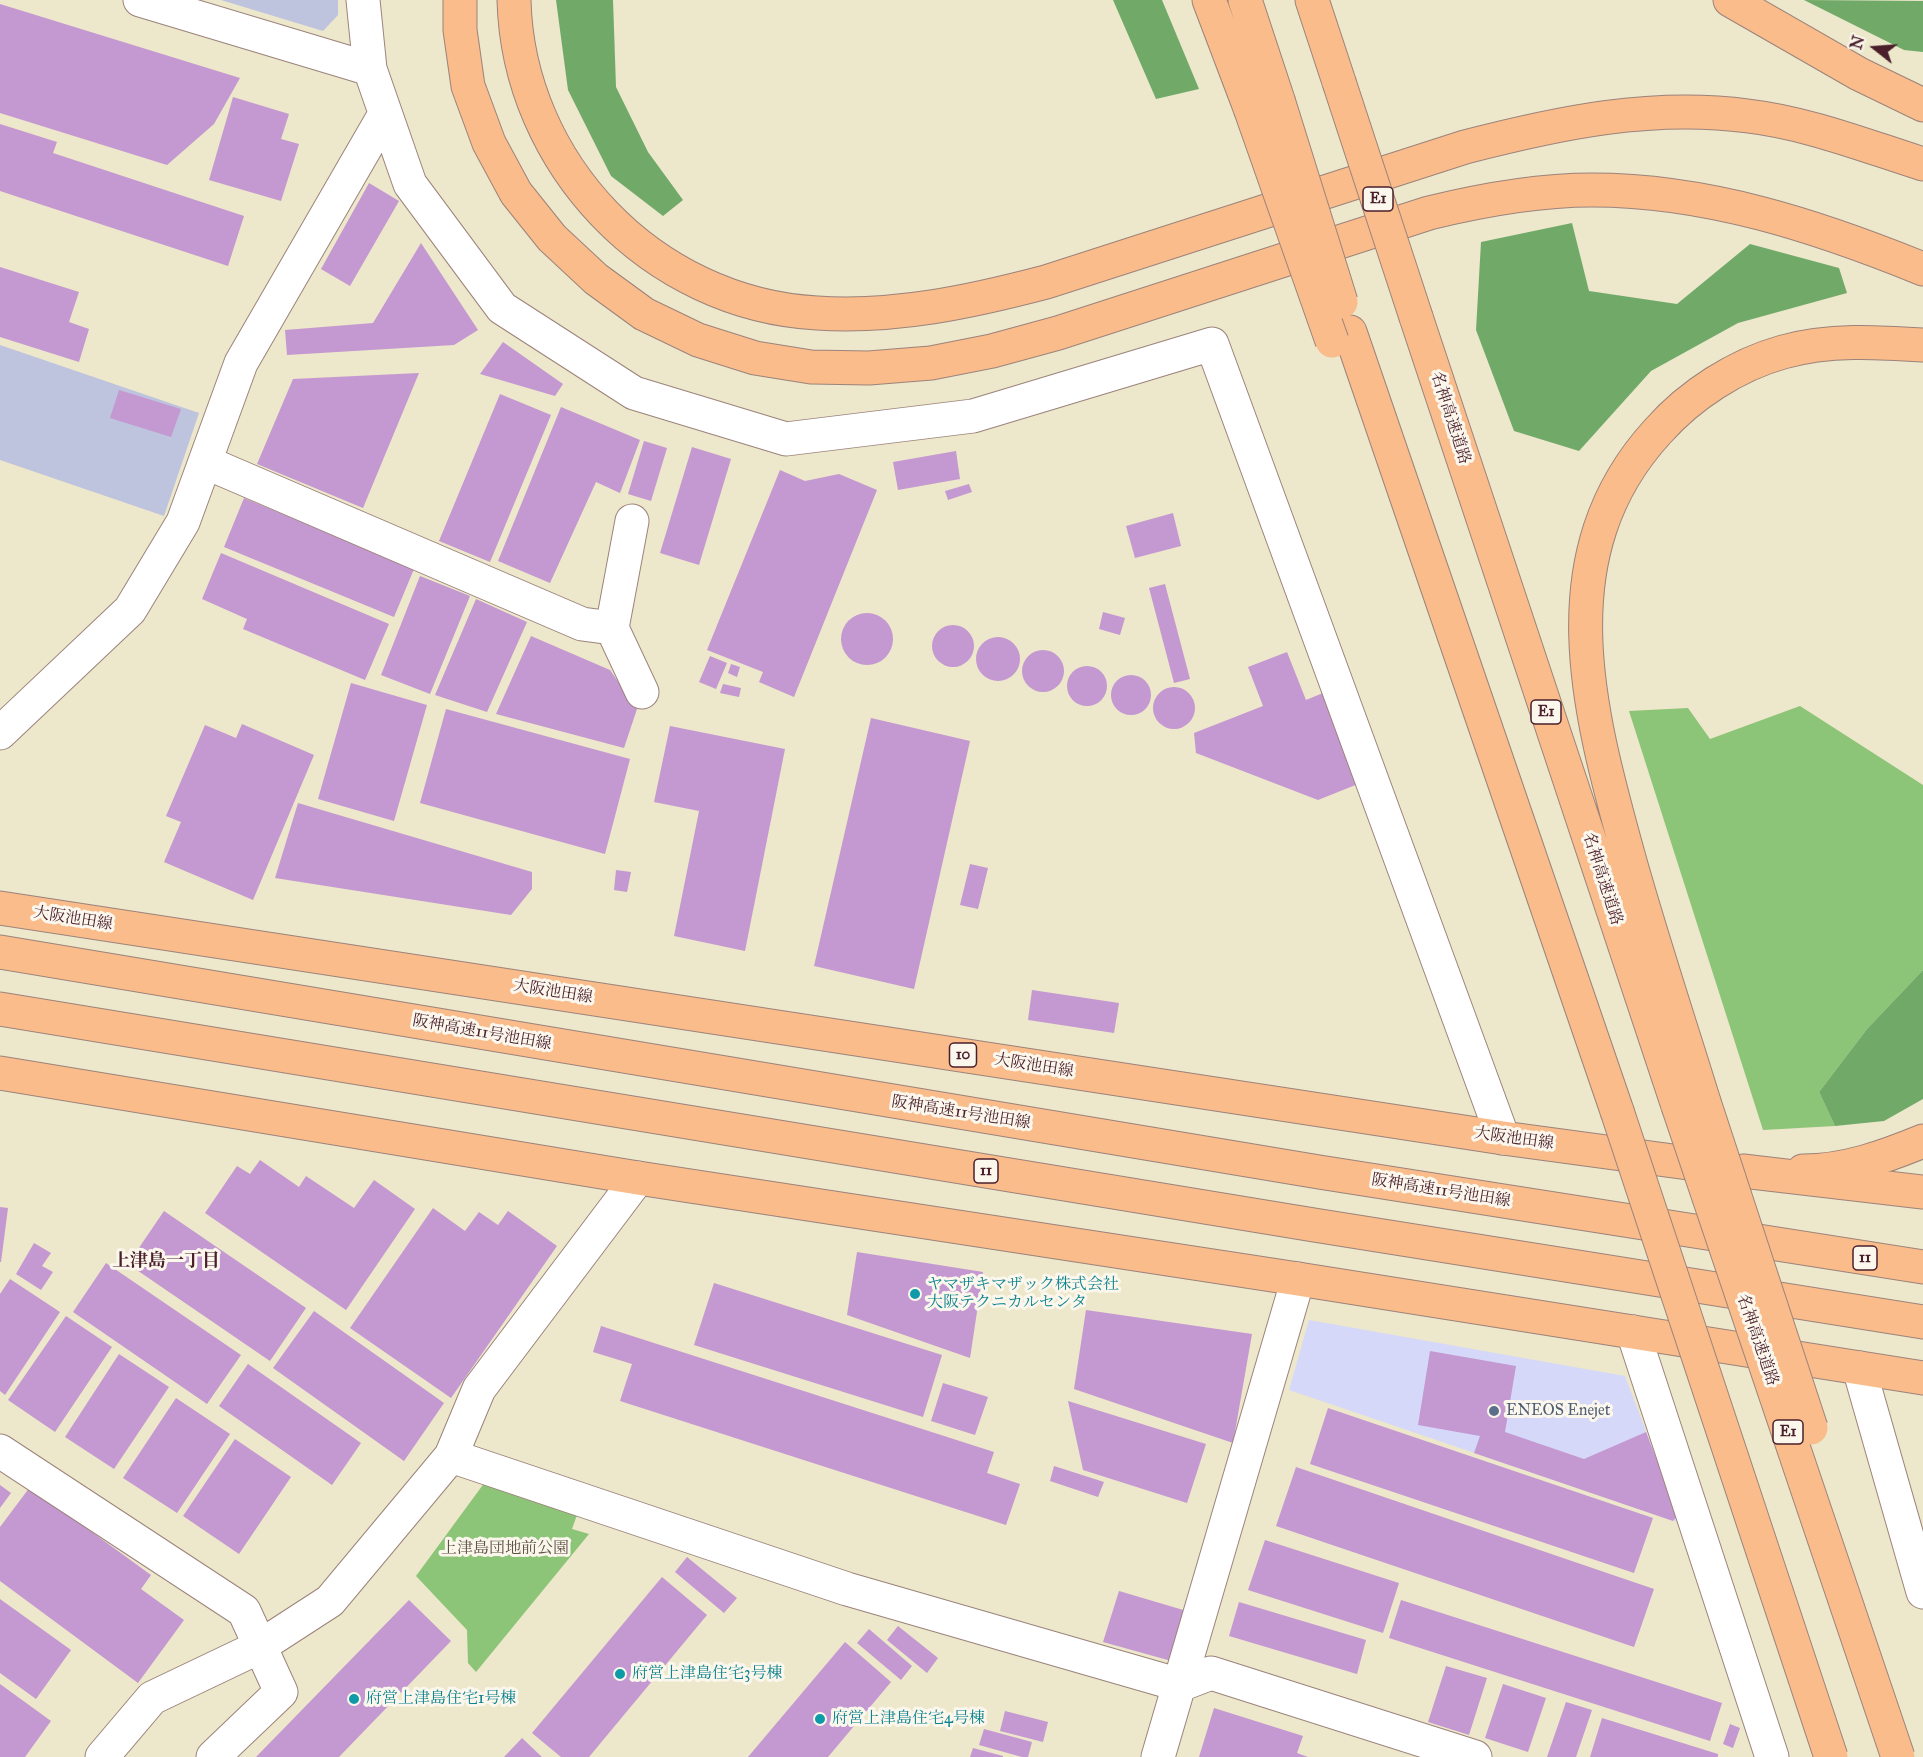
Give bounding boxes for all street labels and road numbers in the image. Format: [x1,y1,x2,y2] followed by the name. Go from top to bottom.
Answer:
[1363,187,1393,211] road number: E1
[1426,369,1474,467] street label: 名神高速道路
[1531,700,1561,724] road number: E1
[1578,830,1626,928] street label: 名神高速道路
[32,903,114,935] street label: 大阪池田線
[512,976,594,1008] street label: 大阪池田線
[411,1011,553,1055] street label: 阪神高速11号池田線
[950,1043,976,1067] road number: 10
[993,1050,1075,1082] street label: 大阪池田線
[890,1093,1032,1133] street label: 阪神高速11号池田線
[1473,1124,1555,1154] street label: 大阪池田線
[974,1159,998,1183] road number: 11
[1370,1171,1512,1211] street label: 阪神高速11号池田線
[1853,1246,1877,1270] road number: 11
[1732,1291,1782,1389] street label: 名神高速道路
[1773,1420,1803,1444] road number: E1

